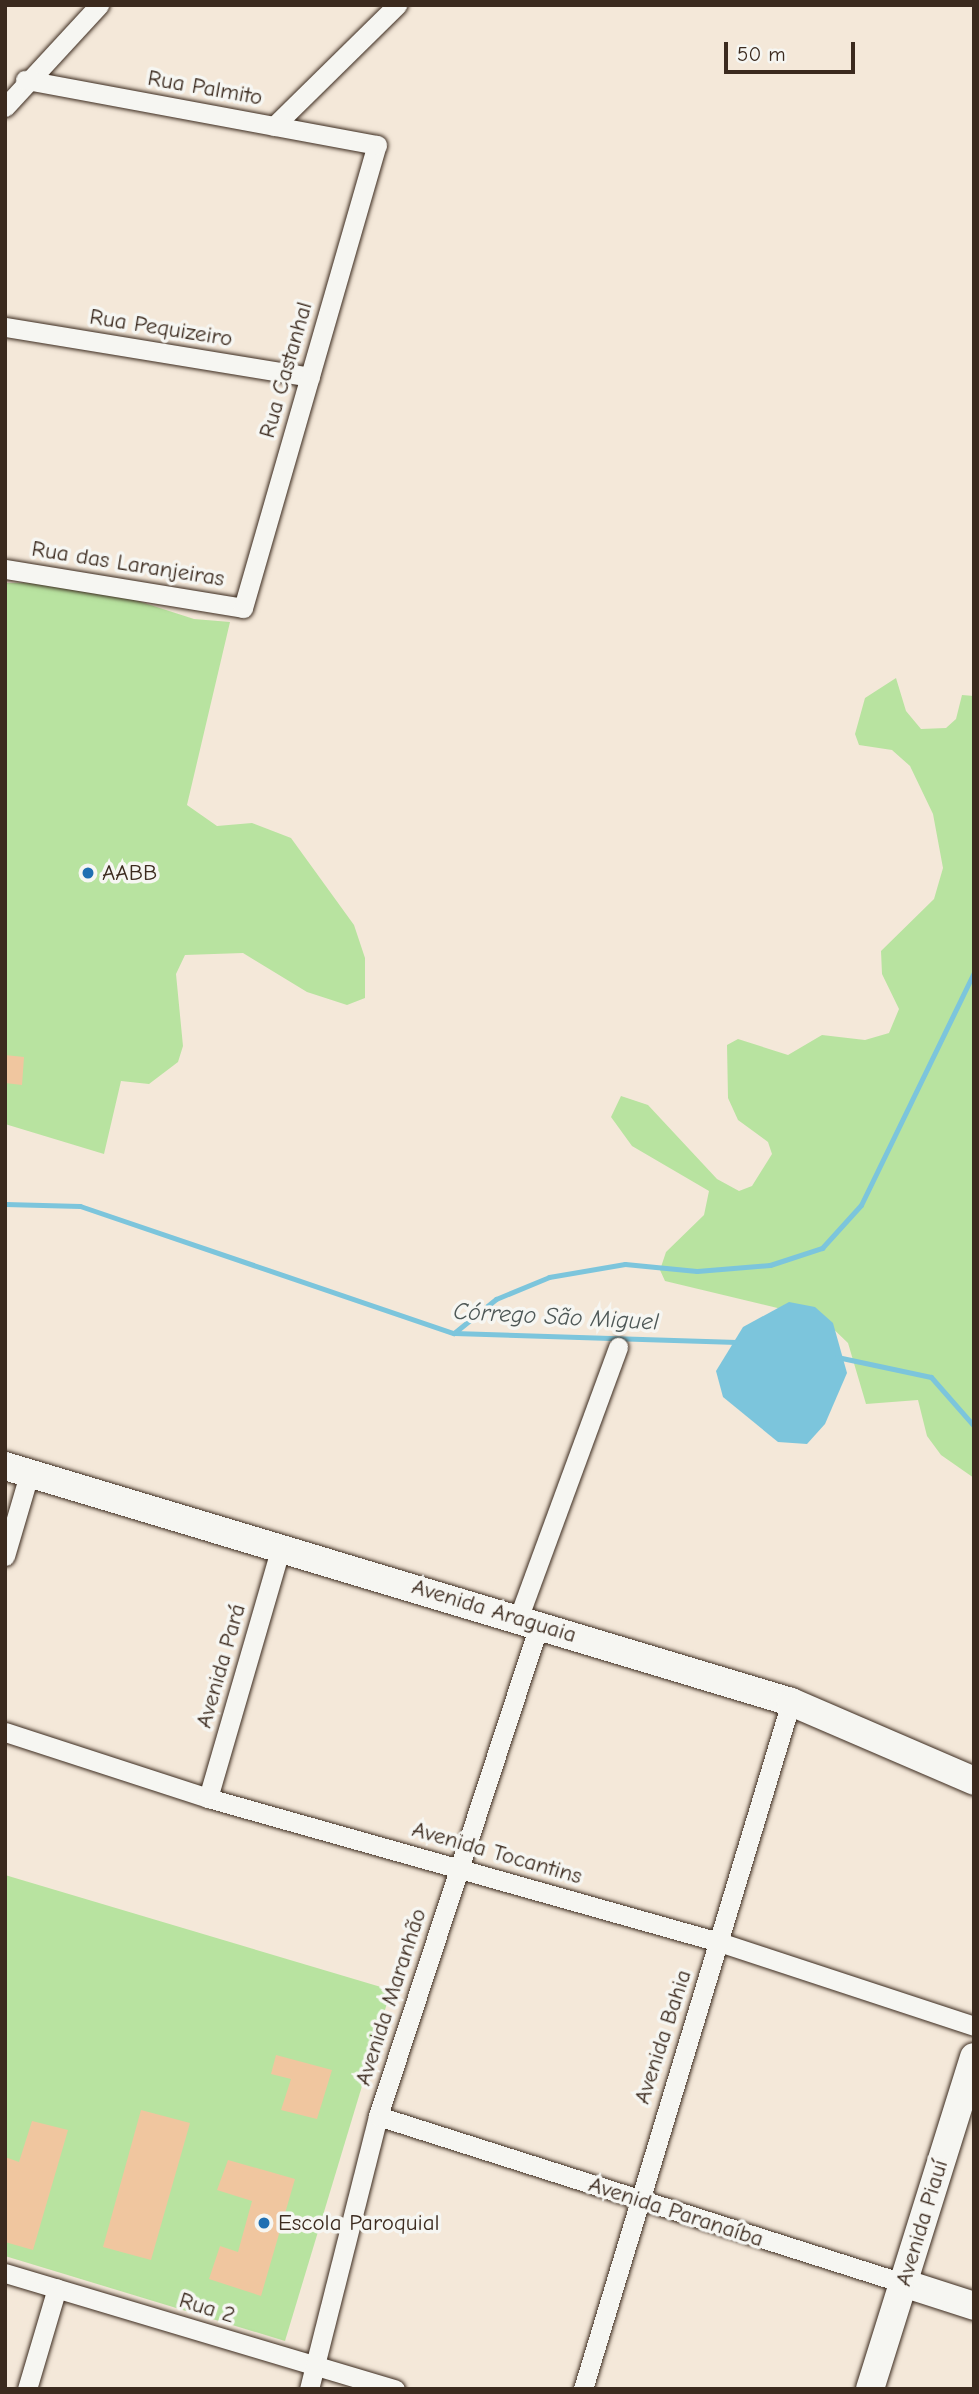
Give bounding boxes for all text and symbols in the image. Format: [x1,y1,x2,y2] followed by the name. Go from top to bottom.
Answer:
[727,28,858,72] scale bar
[737,42,786,66] text: 50 m
[145,64,265,112] street label: Rua Palmito
[253,299,319,441] street label: Rua Castanhal
[88,303,234,353] street label: Rua Pequizeiro
[30,535,226,593] street label: Rua das Laranjeiras
[102,859,157,887] place label: AABB
[80,865,96,881] marker: AABB
[453,1297,659,1337] water label: Córrego São Miguel
[408,1573,580,1649] street label: Avenida Araguaia
[190,1601,252,1731] street label: Avenida Pará
[409,1816,585,1890] street label: Avenida Tocantins
[349,1905,433,2089] street label: Avenida Maranhão
[628,1967,698,2107] street label: Avenida Bahia
[890,2156,954,2290] street label: Avenida Piauí
[585,2171,767,2253] street label: Avenida Paranaíba
[278,2209,440,2237] place label: Escola Paroquial
[256,2215,272,2231] marker: Escola Paroquial
[176,2286,238,2330] street label: Rua 2

